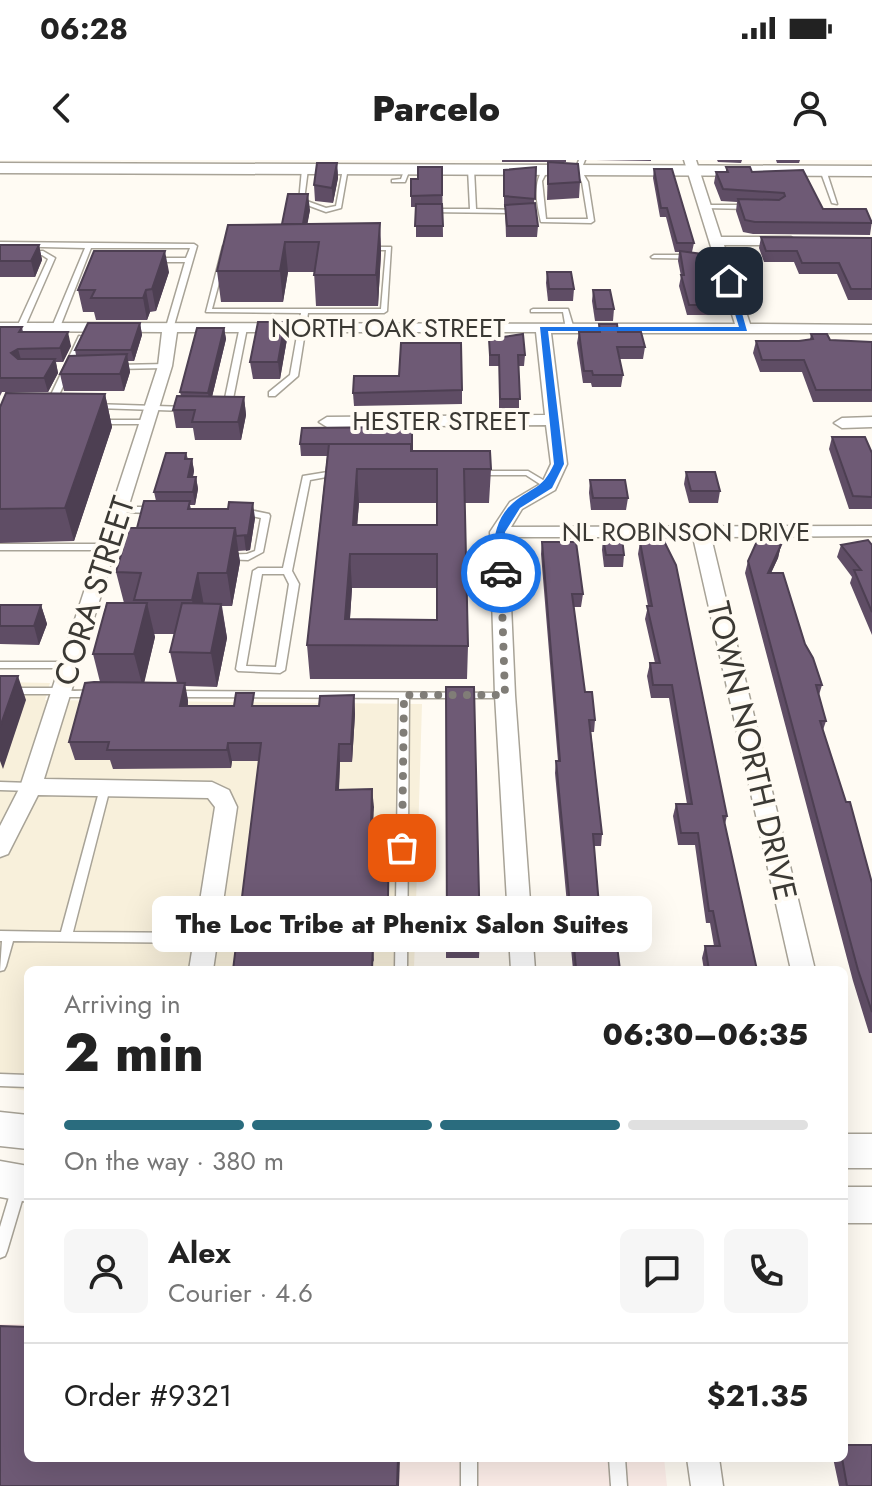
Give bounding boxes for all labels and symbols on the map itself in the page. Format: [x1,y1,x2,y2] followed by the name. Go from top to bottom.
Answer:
[695,247,763,315] pin
[271,309,505,347] street label: NORTH OAK STREET
[352,402,530,440] street label: HESTER STREET
[42,490,146,691] street label: CORA STREET
[562,513,810,551] street label: NL ROBINSON DRIVE
[461,533,541,613] courier
[695,597,809,905] street label: TOWN NORTH DRIVE
[368,814,436,882] pin
[152,896,652,952] callout: The Loc Tribe at Phenix Salon Suites

